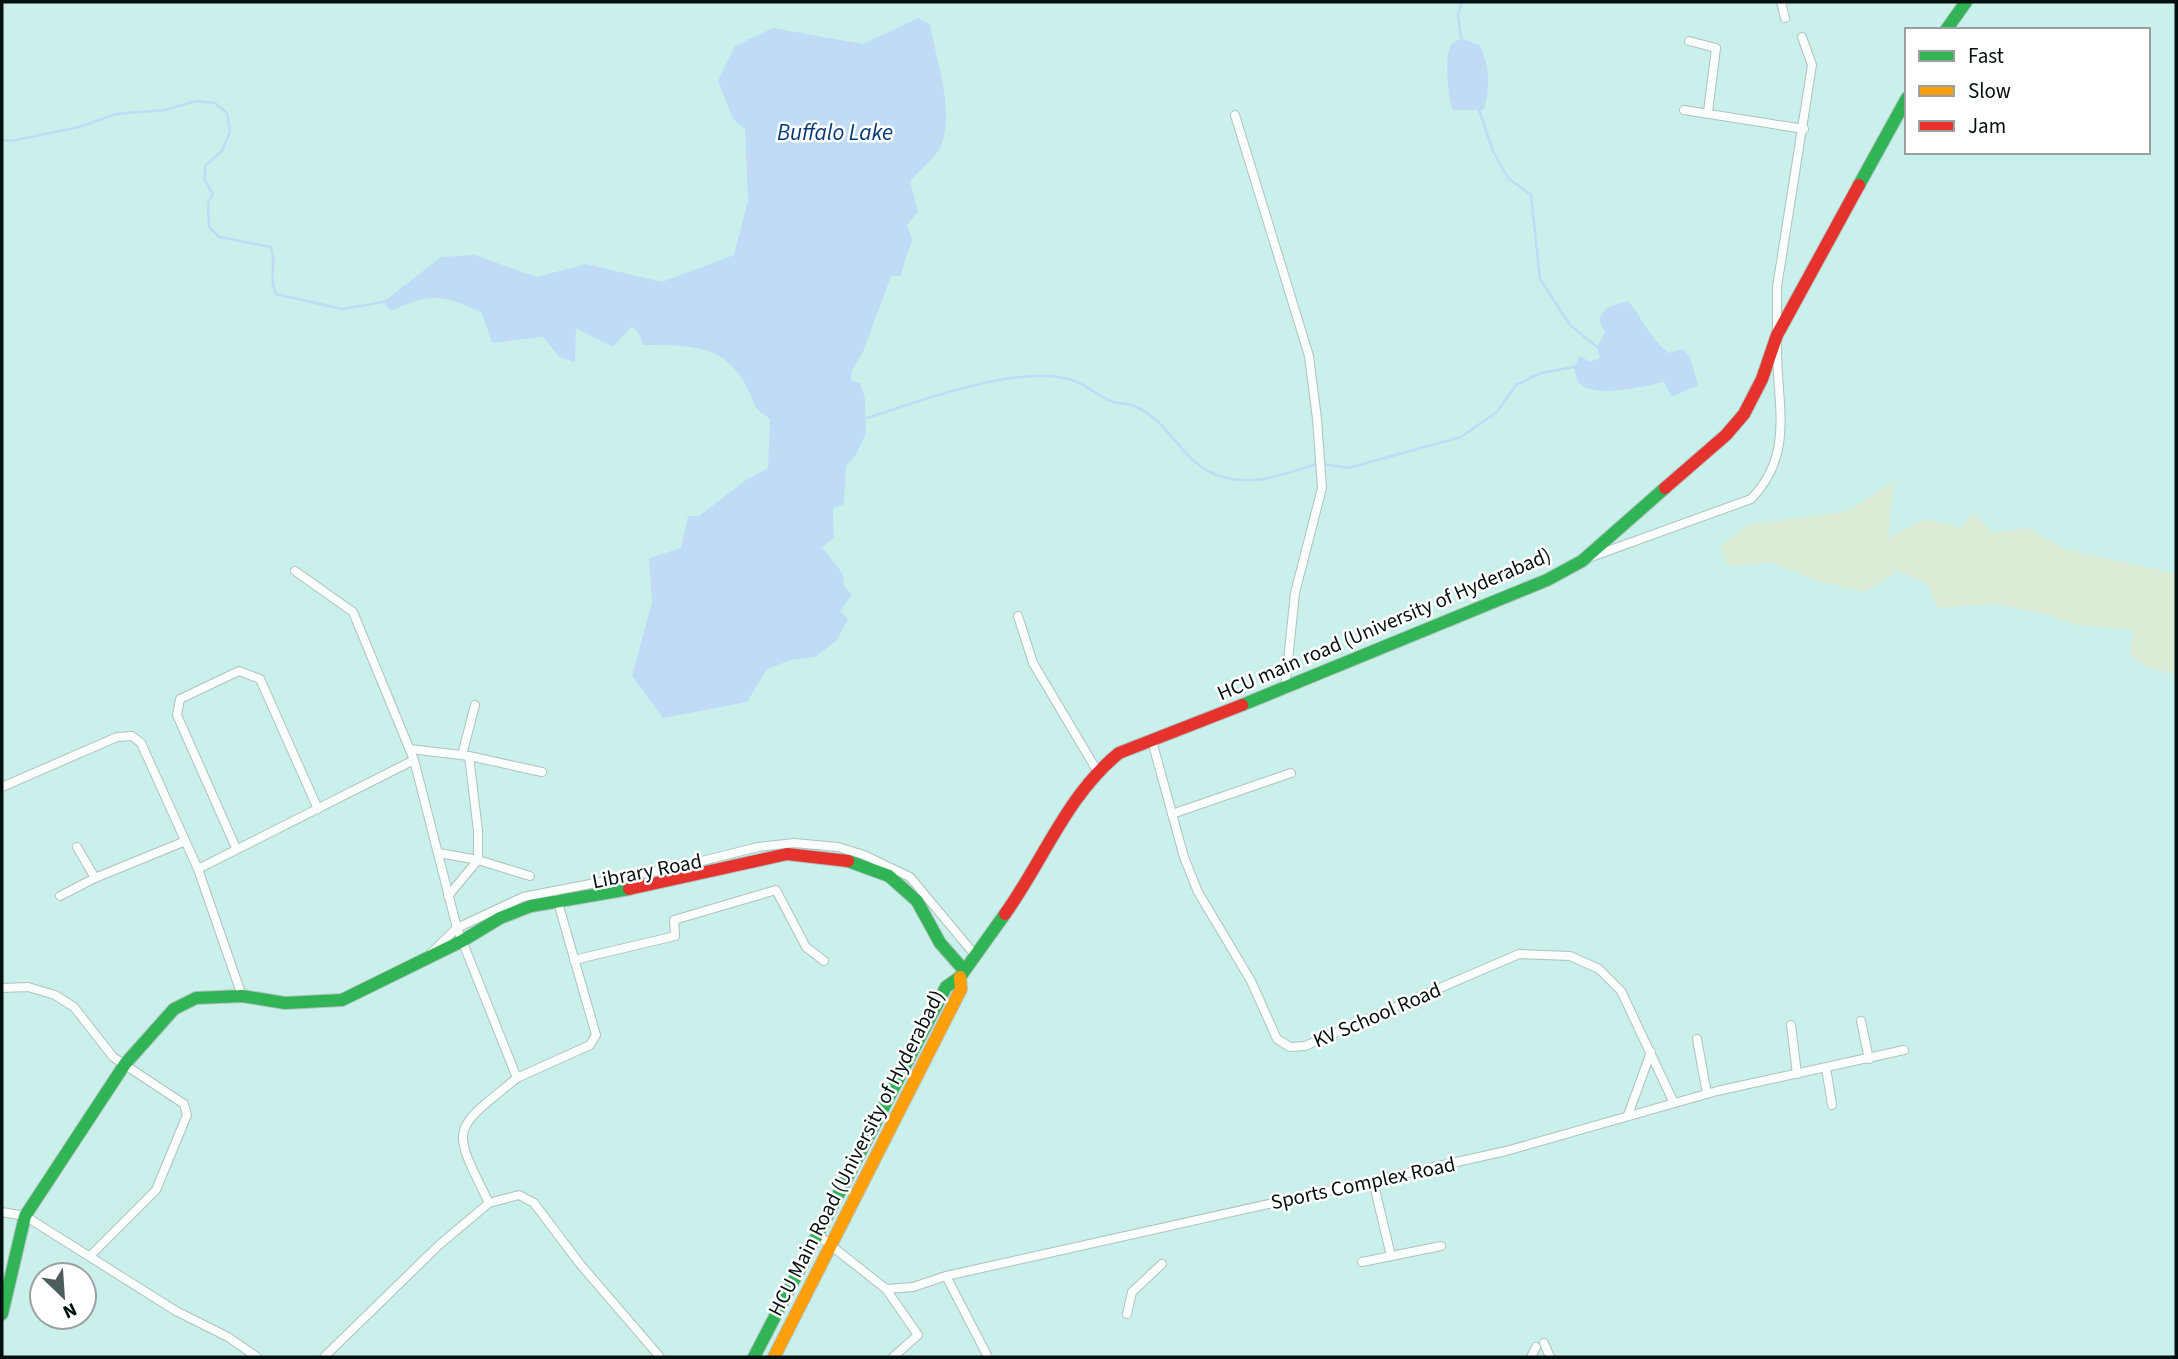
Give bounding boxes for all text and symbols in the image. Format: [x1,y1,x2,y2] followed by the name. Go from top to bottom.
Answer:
[1905,28,2150,154] legend
[1968,41,2004,71] text: Fast
[1968,76,2011,106] text: Slow
[1968,111,2006,141] text: Jam
[777,116,893,149] water label: Buffalo Lake
[1212,540,1556,708] street label: HCU main road (University of Hyderabad)
[590,846,704,896] street label: Library Road
[1308,975,1446,1055] street label: KV School Road
[760,985,952,1321] street label: HCU Main Road (University of Hyderabad)
[1268,1149,1458,1217] street label: Sports Complex Road
[28,1261,98,1331] north arrow
[58,1295,81,1325] text: N

